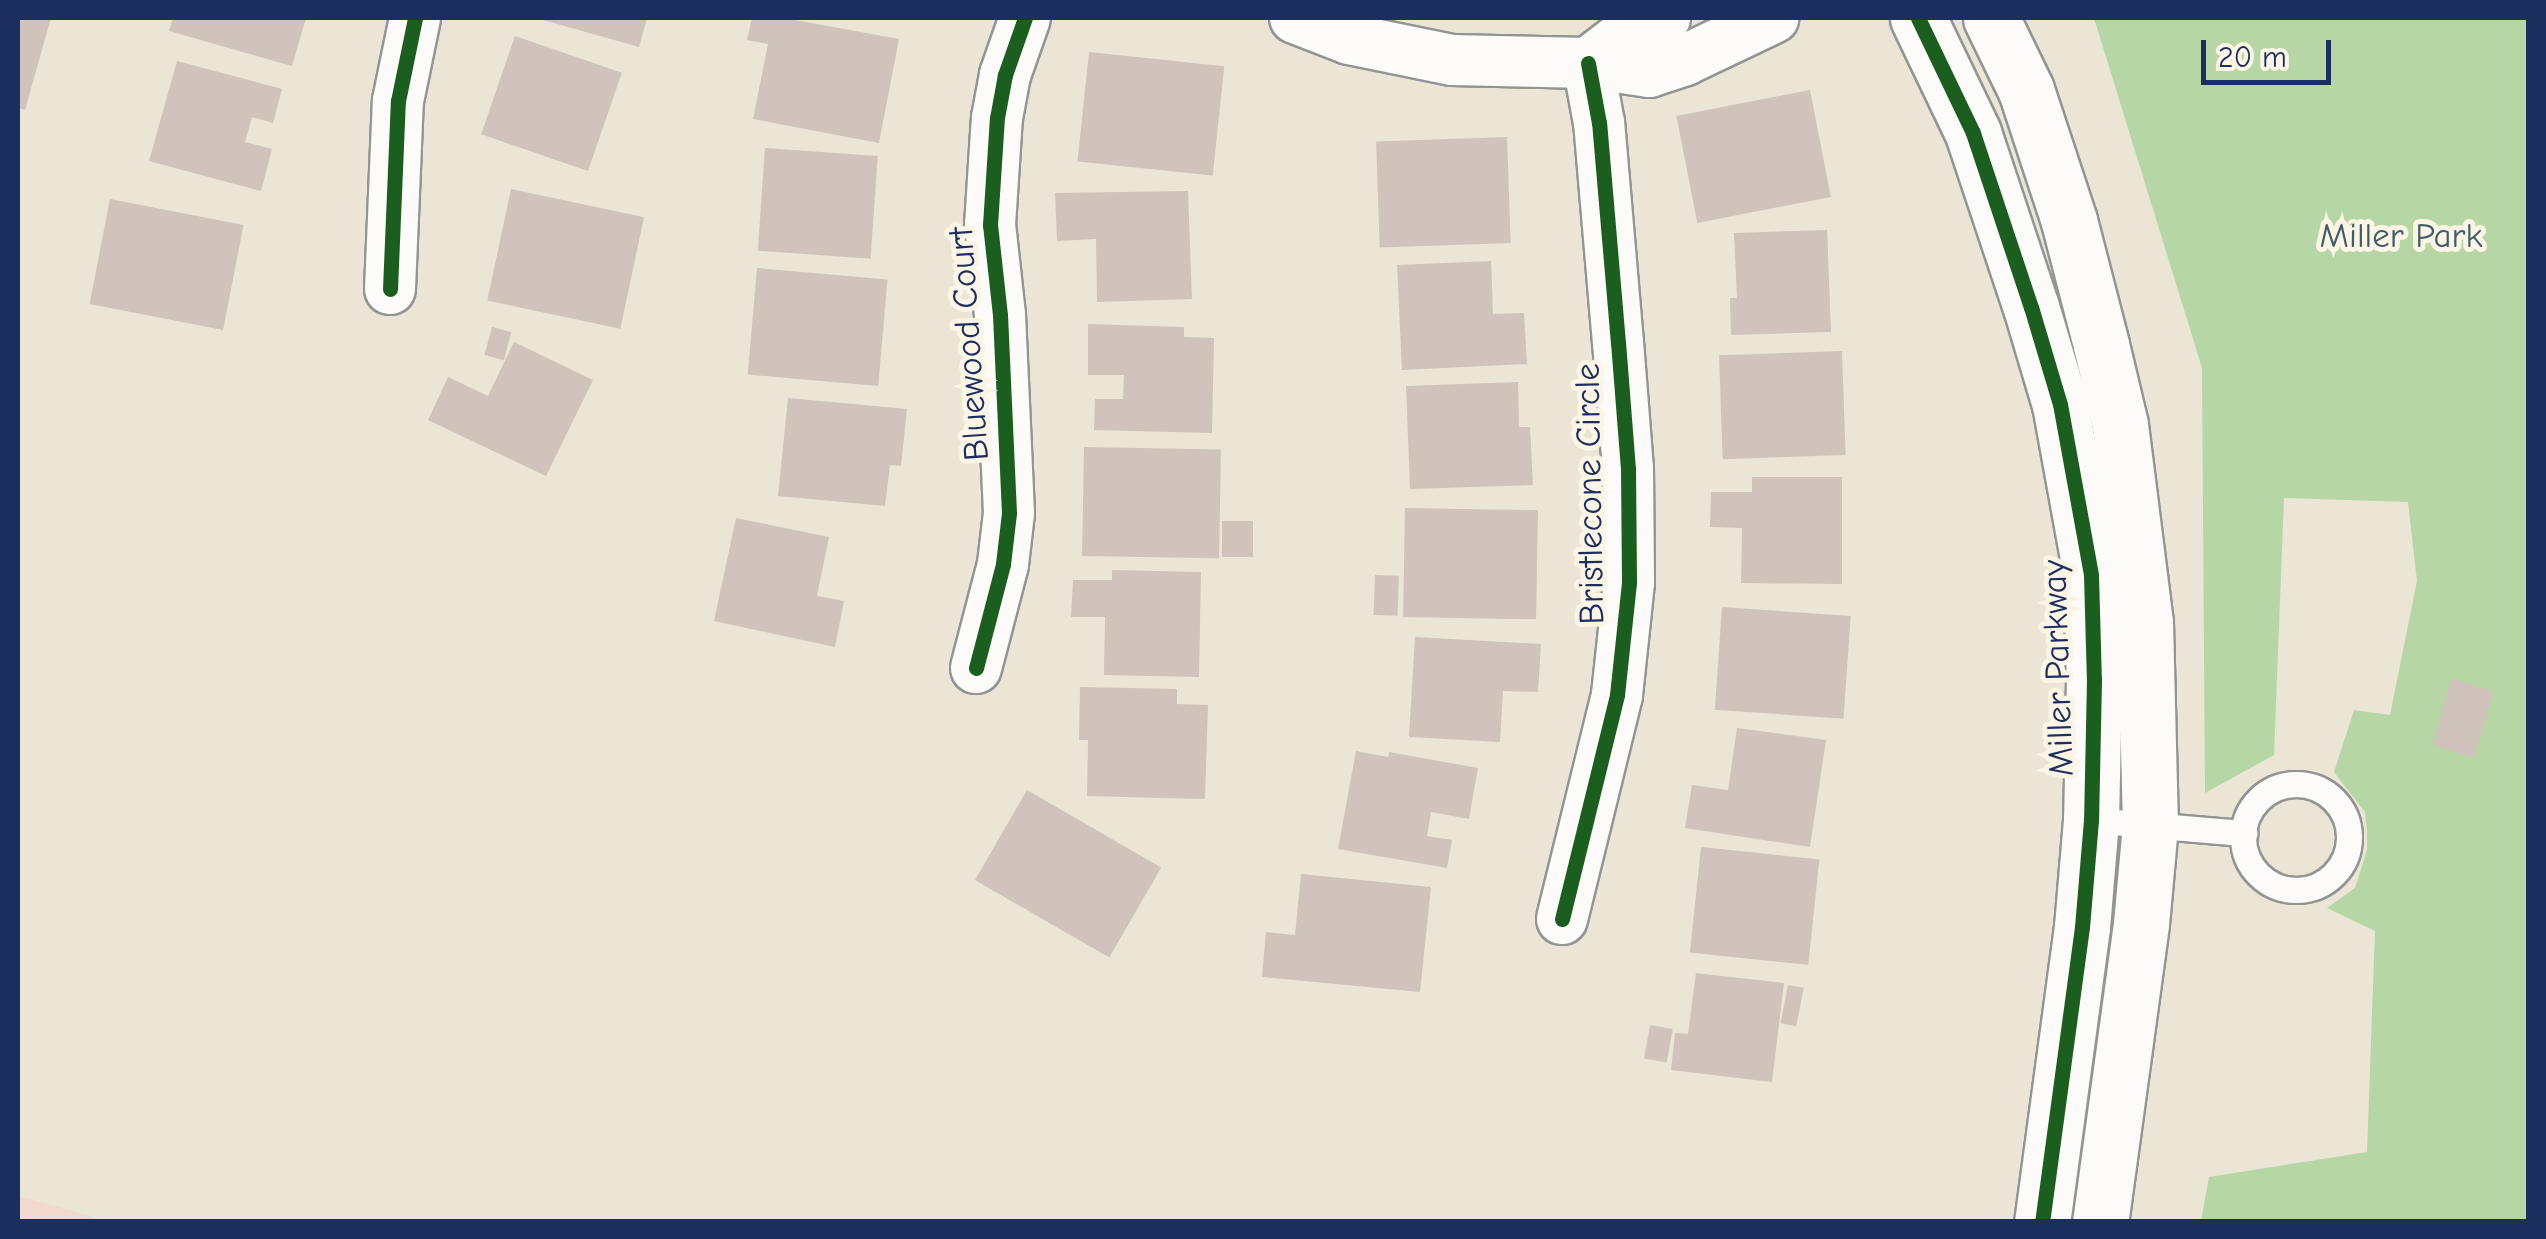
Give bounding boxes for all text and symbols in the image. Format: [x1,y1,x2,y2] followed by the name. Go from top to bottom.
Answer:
[2206,20,2336,82] scale bar
[2218,40,2287,75] text: 20 m
[2320,215,2482,257] park label: Miller Park
[940,226,998,462] street label: Bluewood Court
[1567,363,1613,625] street label: Bristlecone Circle
[2033,559,2083,777] street label: Miller Parkway

